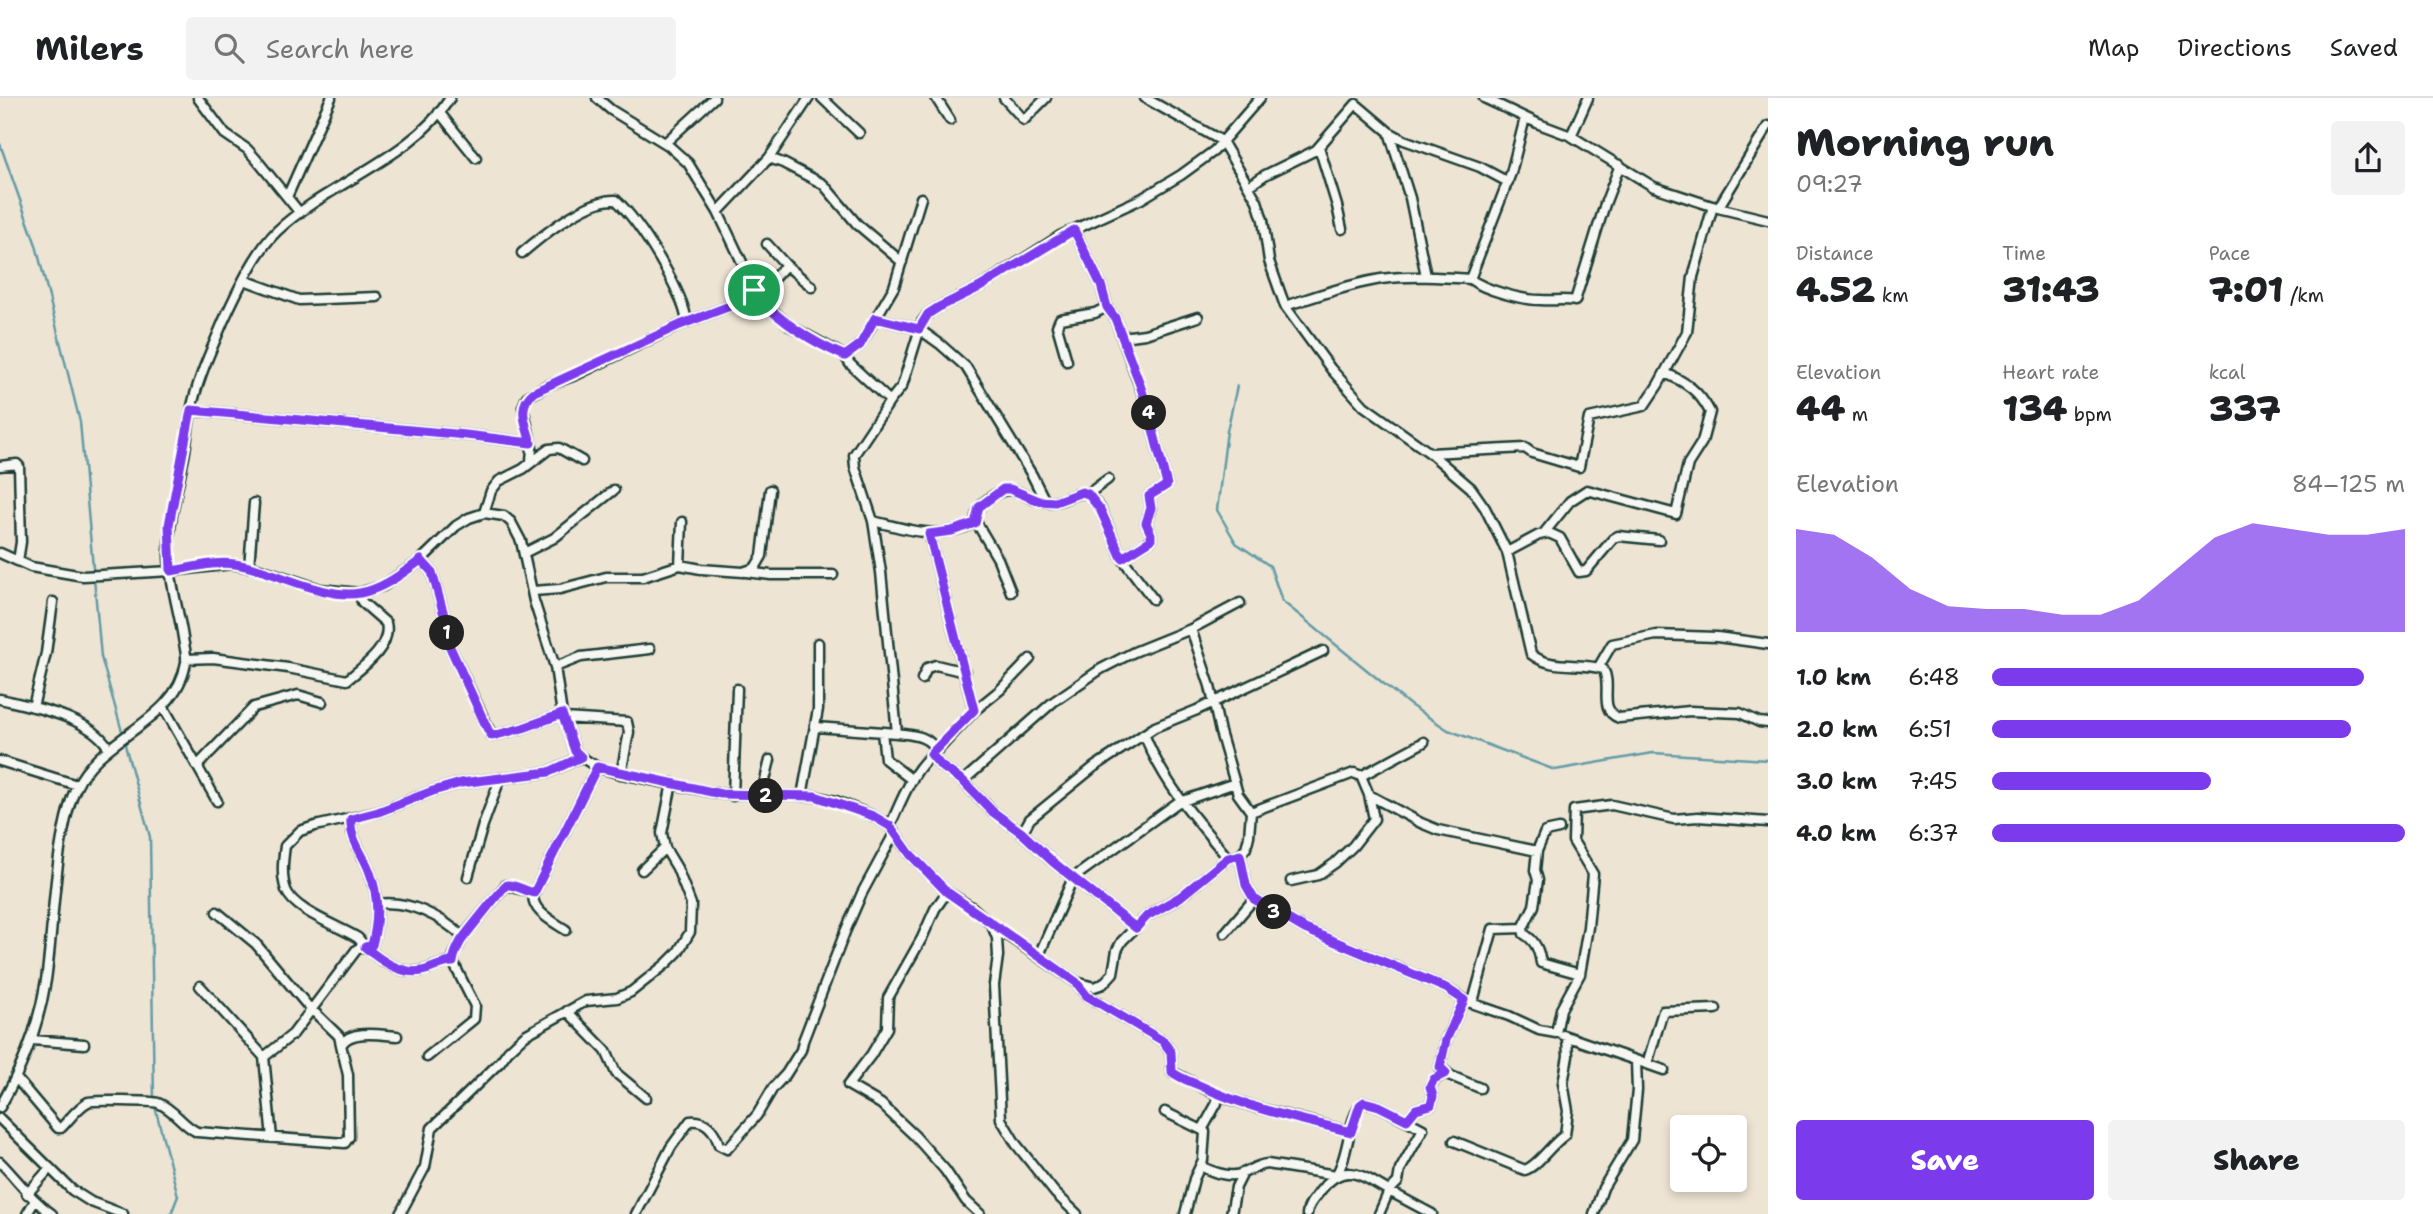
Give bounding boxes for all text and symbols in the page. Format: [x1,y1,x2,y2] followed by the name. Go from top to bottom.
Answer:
[186,17,676,80] search box
[35,26,144,71] text: Milers
[210,29,248,67] icon: search
[266,31,414,66] text: Search here
[2088,32,2139,64] text: Map
[2177,32,2292,64] text: Directions
[2330,32,2398,64] text: Saved
[1796,117,2054,168] text: Morning run
[2331,121,2405,195] button: share
[1796,169,1863,199] text: 09:27
[1796,241,1874,266] text: Distance
[2002,241,2046,266] text: Time
[2209,241,2250,266] text: Pace
[724,260,784,320] pin
[1796,266,1875,313] text: 4.52
[2002,266,2100,313] text: 31:43
[2209,266,2284,313] text: 7:01
[735,271,773,309] icon: arrive
[1875,283,1909,308] text: km
[2284,283,2324,308] text: /km
[1796,360,1881,385] text: Elevation
[2002,360,2099,385] text: Heart rate
[2209,360,2246,385] text: kcal
[1796,385,1845,432] text: 44
[2002,385,2067,432] text: 134
[2209,385,2281,432] text: 337
[1132,396,1166,430] pin: 4
[1142,400,1155,425] text: 4
[1845,402,1868,427] text: m
[2067,402,2112,427] text: bpm
[1796,469,1899,499] text: Elevation
[2292,469,2405,499] text: 84–125 m
[430,616,464,650] pin: 1
[442,620,451,645] text: 1
[1796,662,1871,692] text: 1.0 km
[1908,662,1960,692] text: 6:48
[1796,714,1878,744] text: 2.0 km
[1908,714,1952,744] text: 6:51
[1796,766,1877,796] text: 3.0 km
[1908,766,1958,796] text: 7:45
[748,778,784,814] pin: 2
[759,783,772,808] text: 2
[1796,818,1877,848] text: 4.0 km
[1908,818,1959,848] text: 6:37
[1256,894,1292,930] pin: 3
[1267,899,1280,924] text: 3
[1670,1115,1747,1192] map controls
[1670,1115,1747,1192] button: locate
[1796,1120,2094,1200] button: Save
[2108,1120,2405,1200] button: Share

